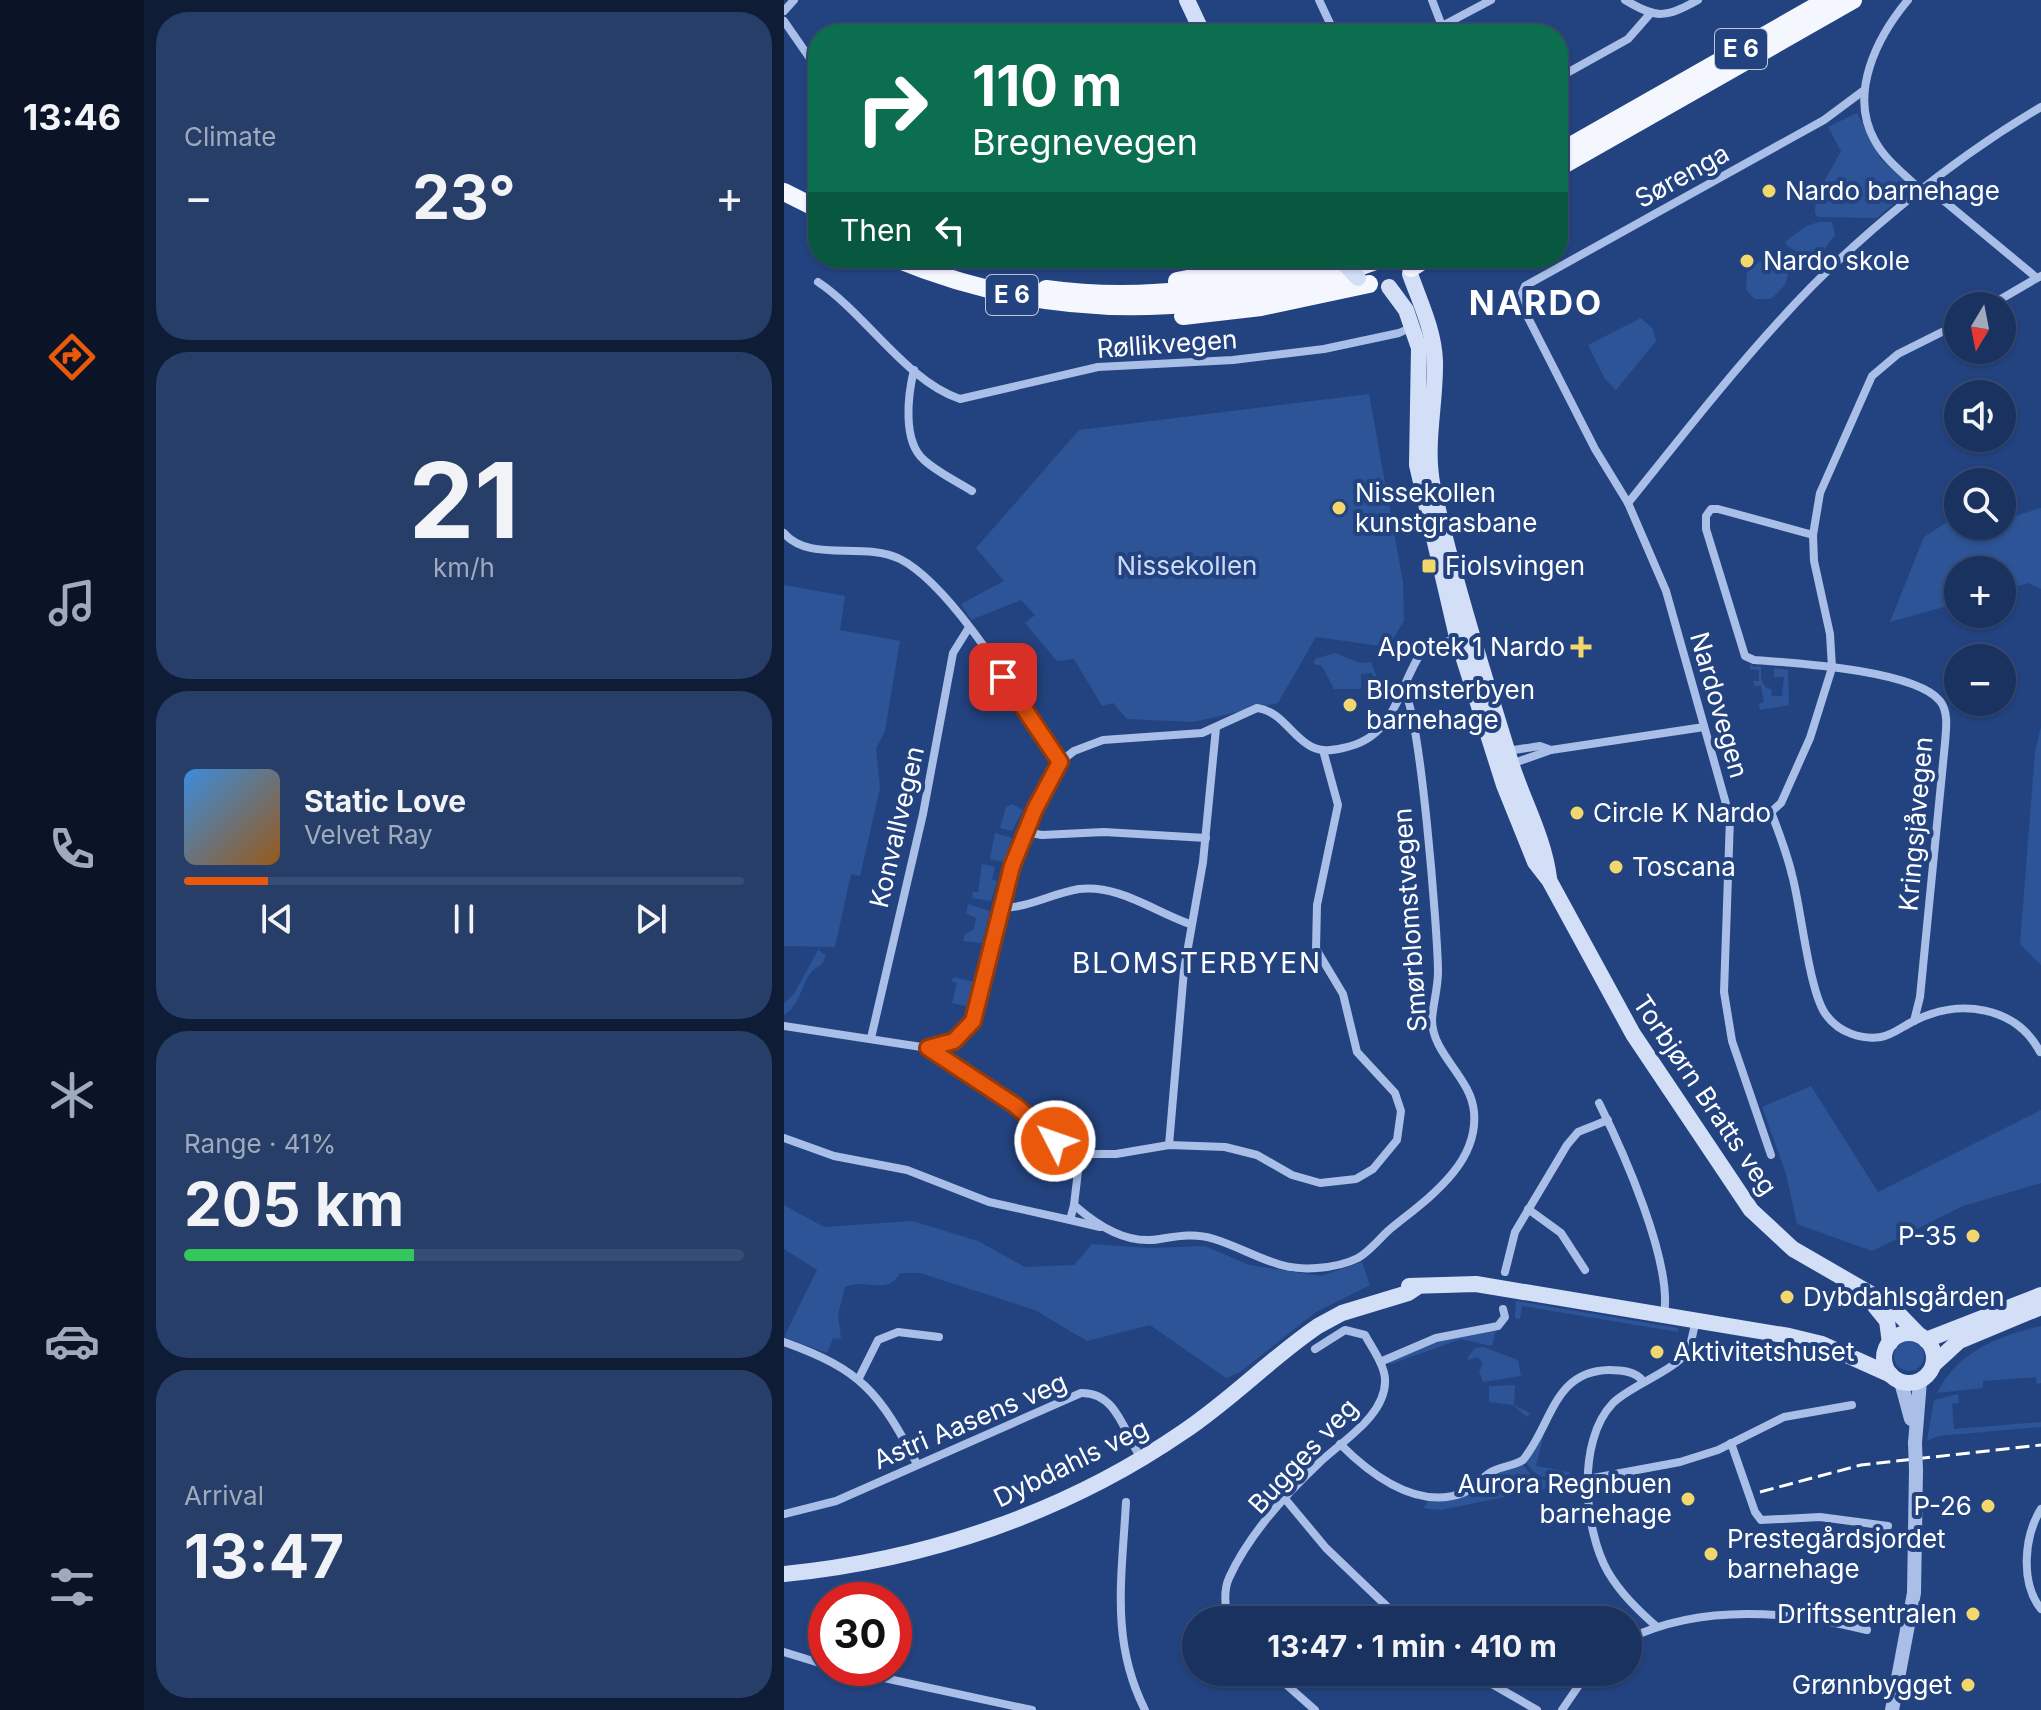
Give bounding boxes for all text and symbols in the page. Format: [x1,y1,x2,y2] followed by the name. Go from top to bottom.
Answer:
[1715,29,1767,69] road number: E 6
[972,52,1122,120] text: 110 m
[840,56,944,160] icon: right
[23,95,121,139] text: 13:46
[972,120,1198,164] text: Bregnevegen
[184,121,276,152] text: Climate
[1629,137,1734,214] street label: Sørenga
[412,161,516,233] text: 23°
[184,170,213,224] text: −
[715,170,744,224] text: +
[1785,175,2000,206] place label: Nardo barnehage
[1760,182,1778,200] marker: Nardo barnehage
[928,208,972,252] icon: left
[840,212,912,248] text: Then
[1763,245,1910,276] place label: Nardo skole
[1738,252,1756,270] marker: Nardo skole
[986,275,1038,315] road number: E 6
[1469,282,1603,323] district label: NARDO
[1944,292,2016,364] north arrow
[1944,292,2016,716] map controls
[1096,323,1238,364] street label: Røllikvegen
[44,329,100,385] icon: directions
[1944,380,2016,452] button: sound
[409,437,519,563] text: 21
[1944,468,2016,540] button: search
[1355,477,1537,538] place label: Nissekollen kunstgrasbane
[1330,499,1348,517] marker: Nissekollen kunstgrasbane
[1117,550,1257,581] park label: Nissekollen
[1445,550,1585,581] place label: Fiolsvingen
[433,552,495,583] text: km/h
[1944,556,2016,628] button: +
[1420,557,1438,575] marker: Fiolsvingen
[44,575,100,631] icon: music
[1684,628,1755,781] street label: Nardovegen
[1378,631,1565,662] place label: Apotek 1 Nardo
[1572,638,1590,656] marker: Apotek 1 Nardo
[969,643,1037,711] pin
[1944,644,2016,716] button: −
[981,655,1025,699] icon: arrive
[1366,674,1535,735] place label: Blomsterbyen barnehage
[1341,696,1359,714] marker: Blomsterbyen barnehage
[1892,735,1939,913] street label: Kringsjåvegen
[863,743,930,911] street label: Konvallvegen
[304,783,466,819] text: Static Love
[1593,797,1771,828] place label: Circle K Nardo
[1568,804,1586,822] marker: Circle K Nardo
[1386,807,1433,1033] street label: Smørblomstvegen
[304,819,433,850] text: Velvet Ray
[44,821,100,877] icon: phone
[1632,851,1736,882] place label: Toscana
[1607,858,1625,876] marker: Toscana
[255,897,299,941] icon: previous
[442,897,486,941] icon: pause
[629,897,673,941] icon: next
[1072,946,1322,980] district label: BLOMSTERBYEN
[1627,989,1784,1201] street label: Torbjørn Bratts veg
[44,1067,100,1123] icon: climate
[1013,1099,1097,1183] position arrow
[184,1128,336,1159] text: Range · 41%
[184,1168,404,1240] text: 205 km
[1898,1220,1957,1251] place label: P-35
[1964,1227,1982,1245] marker: P-35
[1803,1281,2005,1312] place label: Dybdahlsgården
[1778,1288,1796,1306] marker: Dybdahlsgården
[44,1313,100,1369] icon: car
[1673,1336,1854,1367] place label: Aktivitetshuset
[1648,1343,1666,1361] marker: Aktivitetshuset
[868,1366,1071,1475] street label: Astri Aasens veg
[1242,1392,1364,1520] street label: Bugges veg
[989,1412,1153,1513] street label: Dybdahls veg
[1457,1468,1672,1529] place label: Aurora Regnbuen barnehage
[184,1480,264,1511] text: Arrival
[1679,1490,1697,1508] marker: Aurora Regnbuen barnehage
[1914,1490,1972,1521] place label: P-26
[1979,1497,1997,1515] marker: P-26
[184,1520,344,1592] text: 13:47
[1727,1523,1946,1584] place label: Prestegårdsjordet barnehage
[1702,1545,1720,1563] marker: Prestegårdsjordet barnehage
[44,1559,100,1615] icon: filters
[808,1582,912,1686] speed limit sign: 30
[1777,1598,1957,1629] place label: Driftssentralen
[1964,1605,1982,1623] marker: Driftssentralen
[1267,1628,1557,1664] text: 13:47 · 1 min · 410 m
[1792,1669,1952,1700] place label: Grønnbygget
[1959,1676,1977,1694] marker: Grønnbygget

